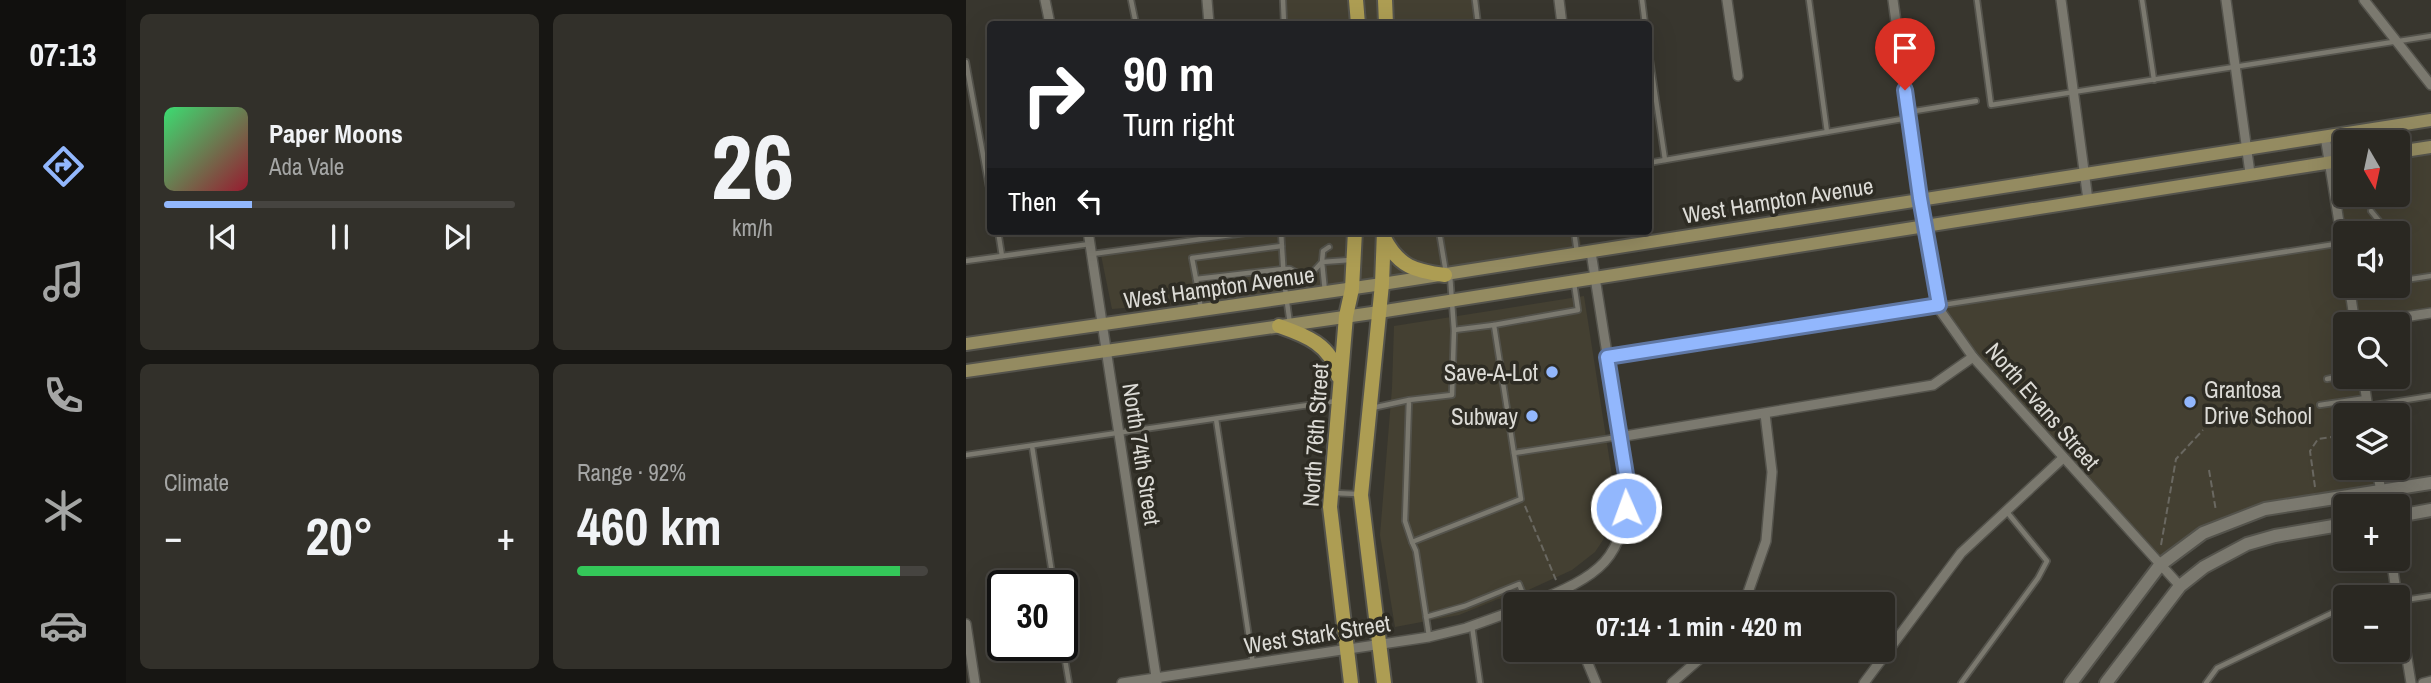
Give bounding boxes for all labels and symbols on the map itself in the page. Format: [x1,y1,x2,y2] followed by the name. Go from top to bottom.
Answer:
[1875,18,1935,90] pin
[2333,130,2410,206] north arrow
[1681,170,1875,230] street label: West Hampton Avenue
[1122,258,1316,316] street label: West Hampton Avenue
[1979,336,2107,476] street label: North Evans Street
[1444,357,1538,388] place label: Save-A-Lot
[1295,362,1335,508] street label: North 76th Street
[1544,364,1560,380] marker: Save-A-Lot
[2204,374,2312,431] place label: Grantosa Drive School
[1115,381,1169,527] street label: North 74th Street
[2182,394,2198,410] marker: Grantosa Drive School
[1451,401,1519,432] place label: Subway
[1524,408,1540,424] marker: Subway
[1589,471,1663,545] position arrow
[987,570,1078,661] speed limit sign: 30
[1242,607,1392,661] street label: West Stark Street

